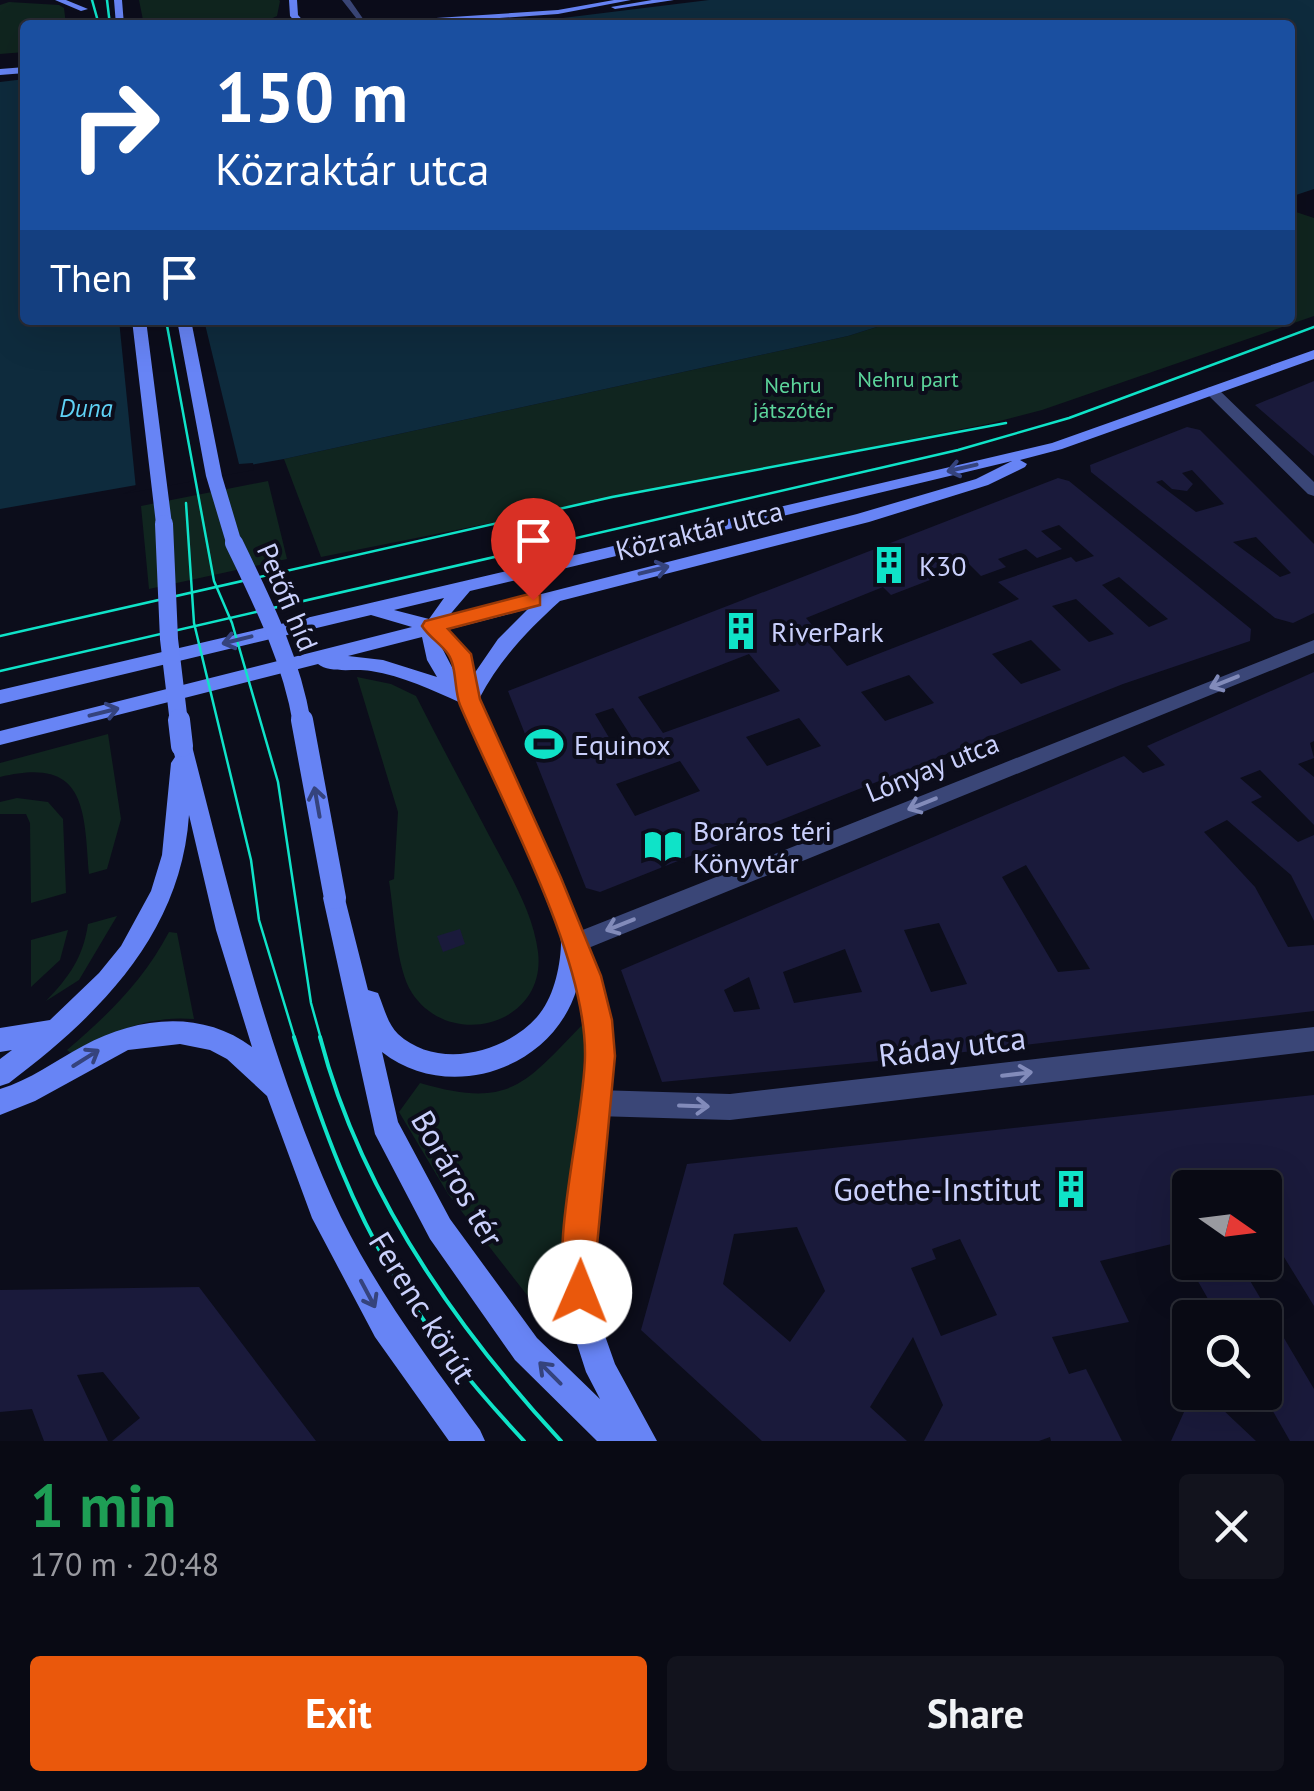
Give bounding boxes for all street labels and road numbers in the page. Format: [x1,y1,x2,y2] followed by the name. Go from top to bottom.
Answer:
[612,491,786,569] street label: Közraktár utca
[249,538,327,656] street label: Petőfi híd
[860,724,1004,810] street label: Lónyay utca
[876,1016,1028,1076] street label: Ráday utca
[402,1102,514,1254] street label: Boráros tér
[360,1223,486,1391] street label: Ferenc körút

